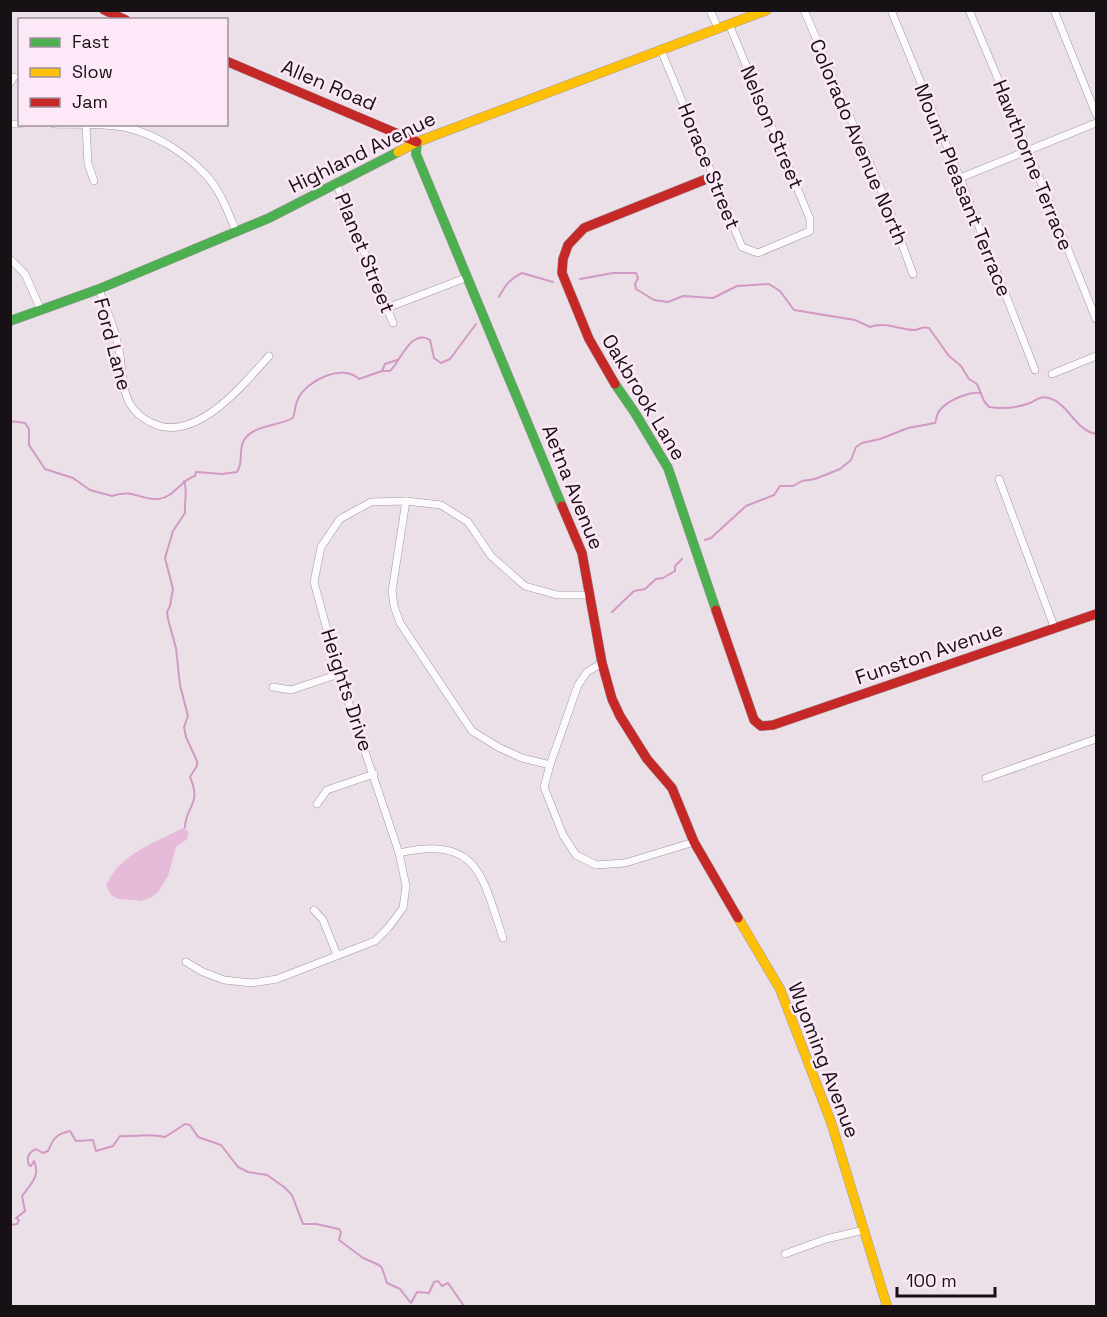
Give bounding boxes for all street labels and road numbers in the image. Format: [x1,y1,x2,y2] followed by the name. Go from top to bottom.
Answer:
[804,35,914,249] street label: Colorado Avenue North
[278,53,380,117] street label: Allen Road
[734,61,810,193] street label: Nelson Street
[987,76,1079,254] street label: Hawthorne Terrace
[908,80,1018,300] street label: Mount Pleasant Terrace
[672,99,746,233] street label: Horace Street
[284,105,440,199] street label: Highland Avenue
[329,189,401,317] street label: Planet Street
[88,295,138,393] street label: Ford Lane
[596,329,692,465] street label: Oakbrook Lane
[536,421,610,553] street label: Aetna Avenue
[852,616,1006,690] street label: Funston Avenue
[315,625,379,755] street label: Heights Drive
[782,978,866,1142] street label: Wyoming Avenue

